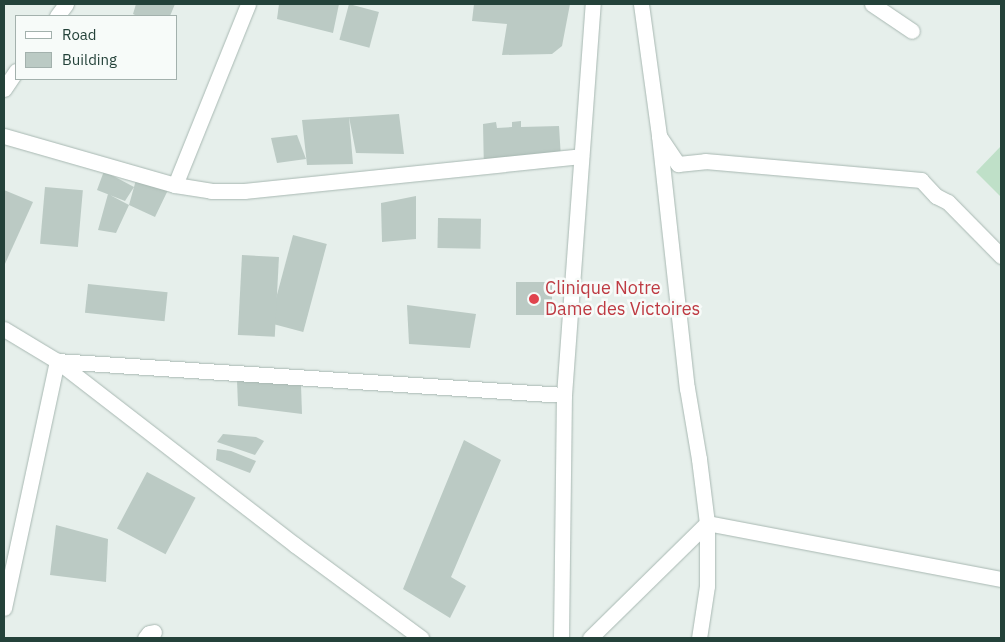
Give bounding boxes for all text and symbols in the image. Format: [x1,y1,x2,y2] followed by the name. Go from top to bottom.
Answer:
[15,15,178,80] legend
[62,25,97,44] text: Road
[62,50,117,69] text: Building
[545,278,700,320] place label: Clinique Notre Dame des Victoires
[527,292,541,306] marker: Clinique Notre Dame des Victoires

